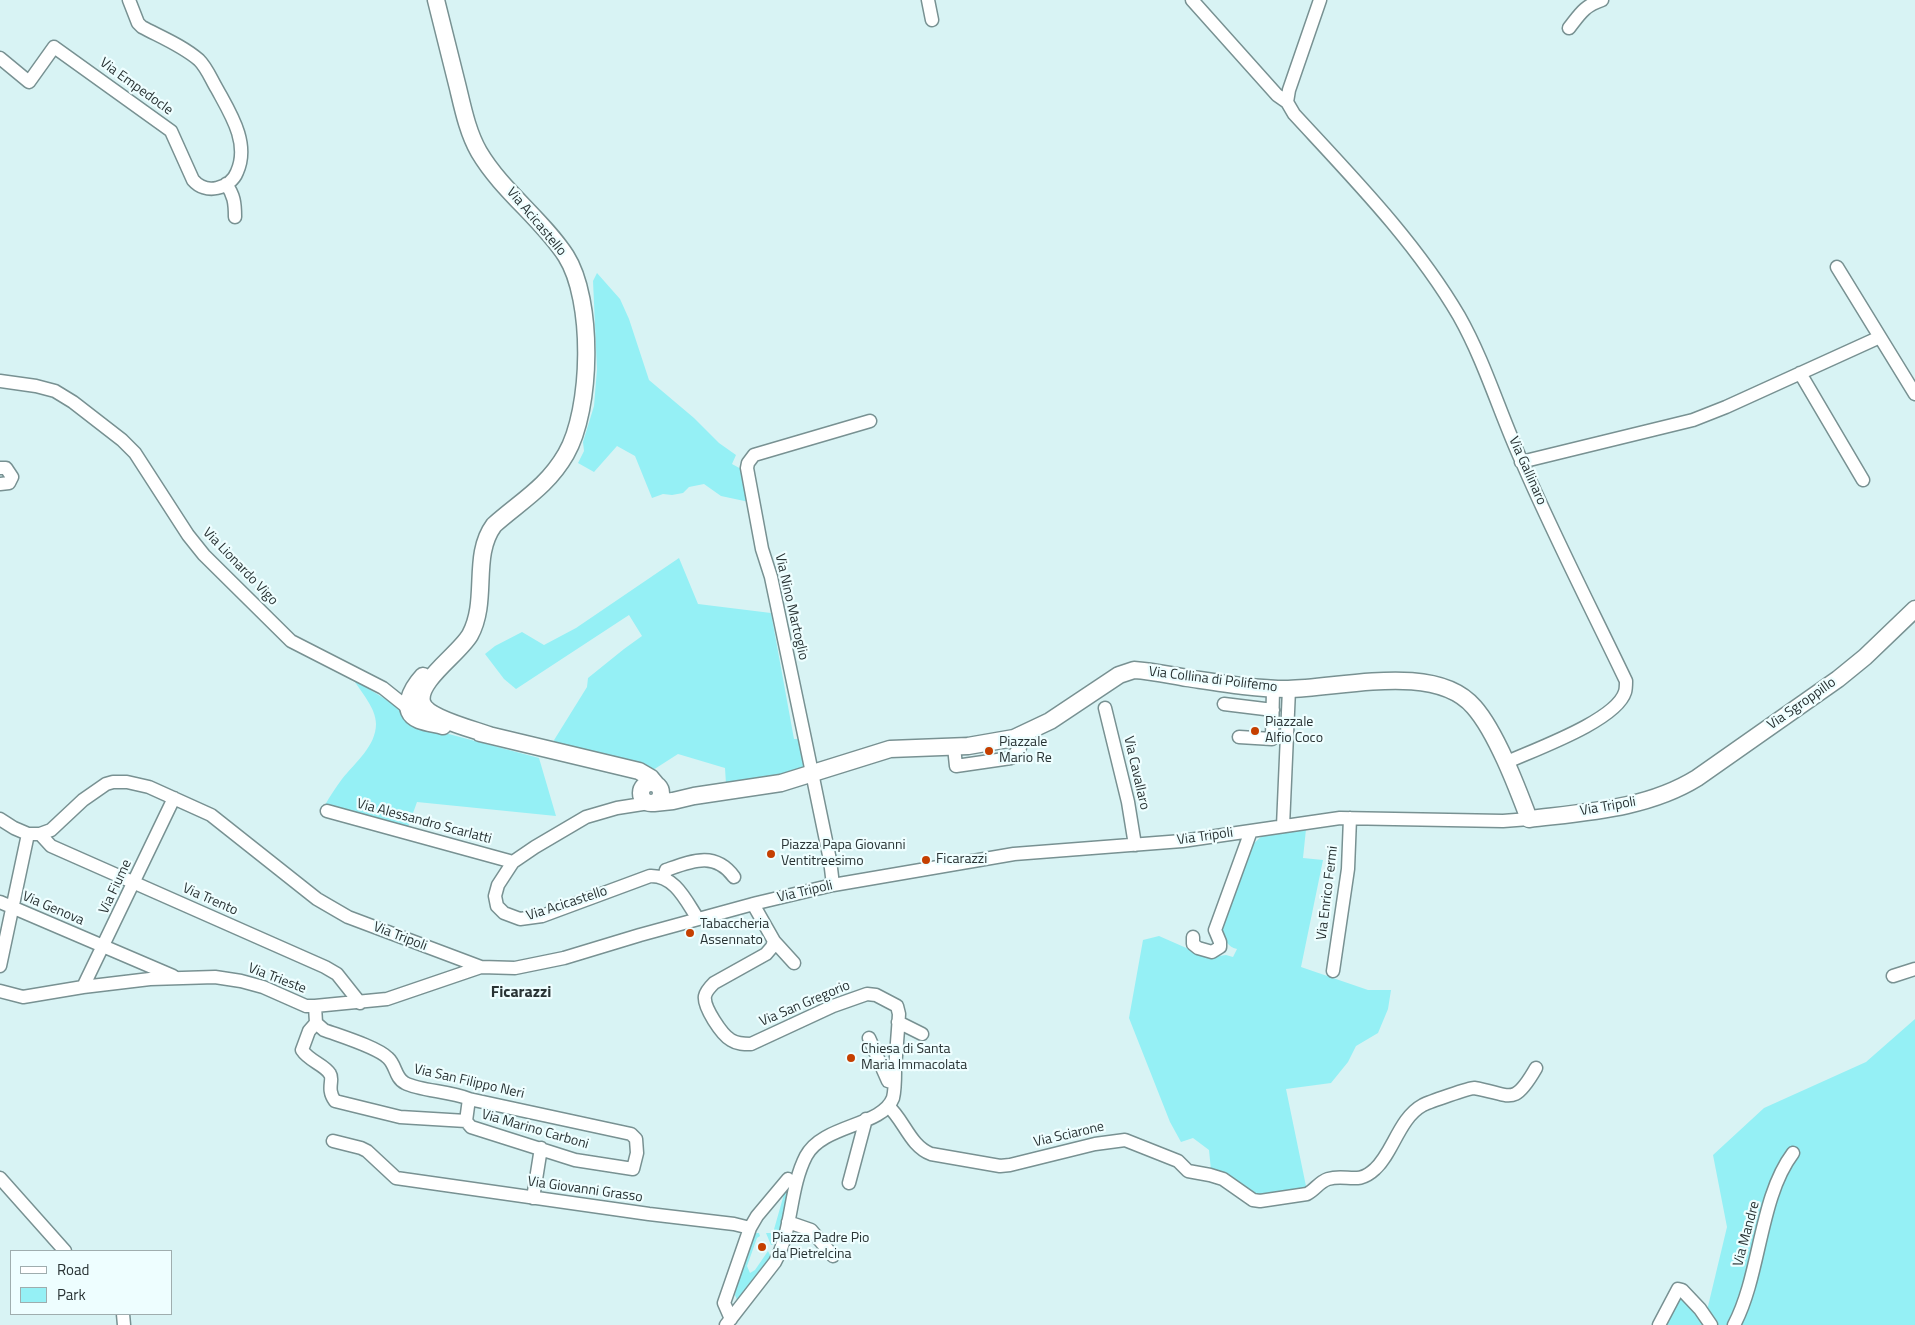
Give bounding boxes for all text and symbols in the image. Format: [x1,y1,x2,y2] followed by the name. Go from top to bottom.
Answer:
[96,55,176,119] street label: Via Empedocle
[503,184,569,260] street label: Via Acicastello
[1504,434,1550,508] street label: Via Gallinaro
[199,525,281,609] street label: Via Lionardo Vigo
[771,552,811,662] street label: Via Nino Martoglio
[1148,664,1278,696] street label: Via Collina di Polifemo
[1765,674,1839,734] street label: Via Sgroppillo
[1265,715,1323,748] place label: Piazzale Alfio Coco
[1249,725,1261,737] marker: Piazzale Alfio Coco
[999,735,1052,768] place label: Piazzale Mario Re
[1119,735,1153,811] street label: Via Cavallaro
[983,745,995,757] marker: Piazzale Mario Re
[1579,794,1637,820] street label: Via Tripoli
[355,796,493,848] street label: Via Alessandro Scarlatti
[1176,825,1234,849] street label: Via Tripoli
[781,838,906,870] place label: Piazza Papa Giovanni Ventitreesimo
[1314,845,1342,941] street label: Via Enrico Fermi
[765,848,777,860] marker: Piazza Papa Giovanni Ventitreesimo
[936,852,987,868] place label: Ficarazzi
[920,854,932,866] marker: Ficarazzi
[96,857,136,917] street label: Via Fiume
[776,877,834,907] street label: Via Tripoli
[180,880,240,920] street label: Via Trento
[524,883,610,925] street label: Via Acicastello
[20,888,86,930] street label: Via Genova
[700,917,769,950] place label: Tabaccheria Assennato
[371,919,429,955] street label: Via Tripoli
[684,927,696,939] marker: Tabaccheria Assennato
[246,960,308,998] street label: Via Trieste
[757,977,853,1031] street label: Via San Gregorio
[491,983,551,1003] district label: Ficarazzi
[861,1042,967,1074] place label: Chiesa di Santa Maria Immacolata
[845,1052,857,1064] marker: Chiesa di Santa Maria Immacolata
[412,1061,526,1103] street label: Via San Filippo Neri
[479,1107,591,1153] street label: Via Marino Carboni
[1032,1119,1106,1151] street label: Via Sciarone
[526,1174,644,1206] street label: Via Giovanni Grasso
[1730,1200,1764,1268] street label: Via Mandre
[772,1231,869,1264] place label: Piazza Padre Pio da Pietrelcina
[756,1241,768,1253] marker: Piazza Padre Pio da Pietrelcina
[10,1250,172,1315] legend
[57,1258,89,1281] text: Road
[57,1283,86,1306] text: Park

